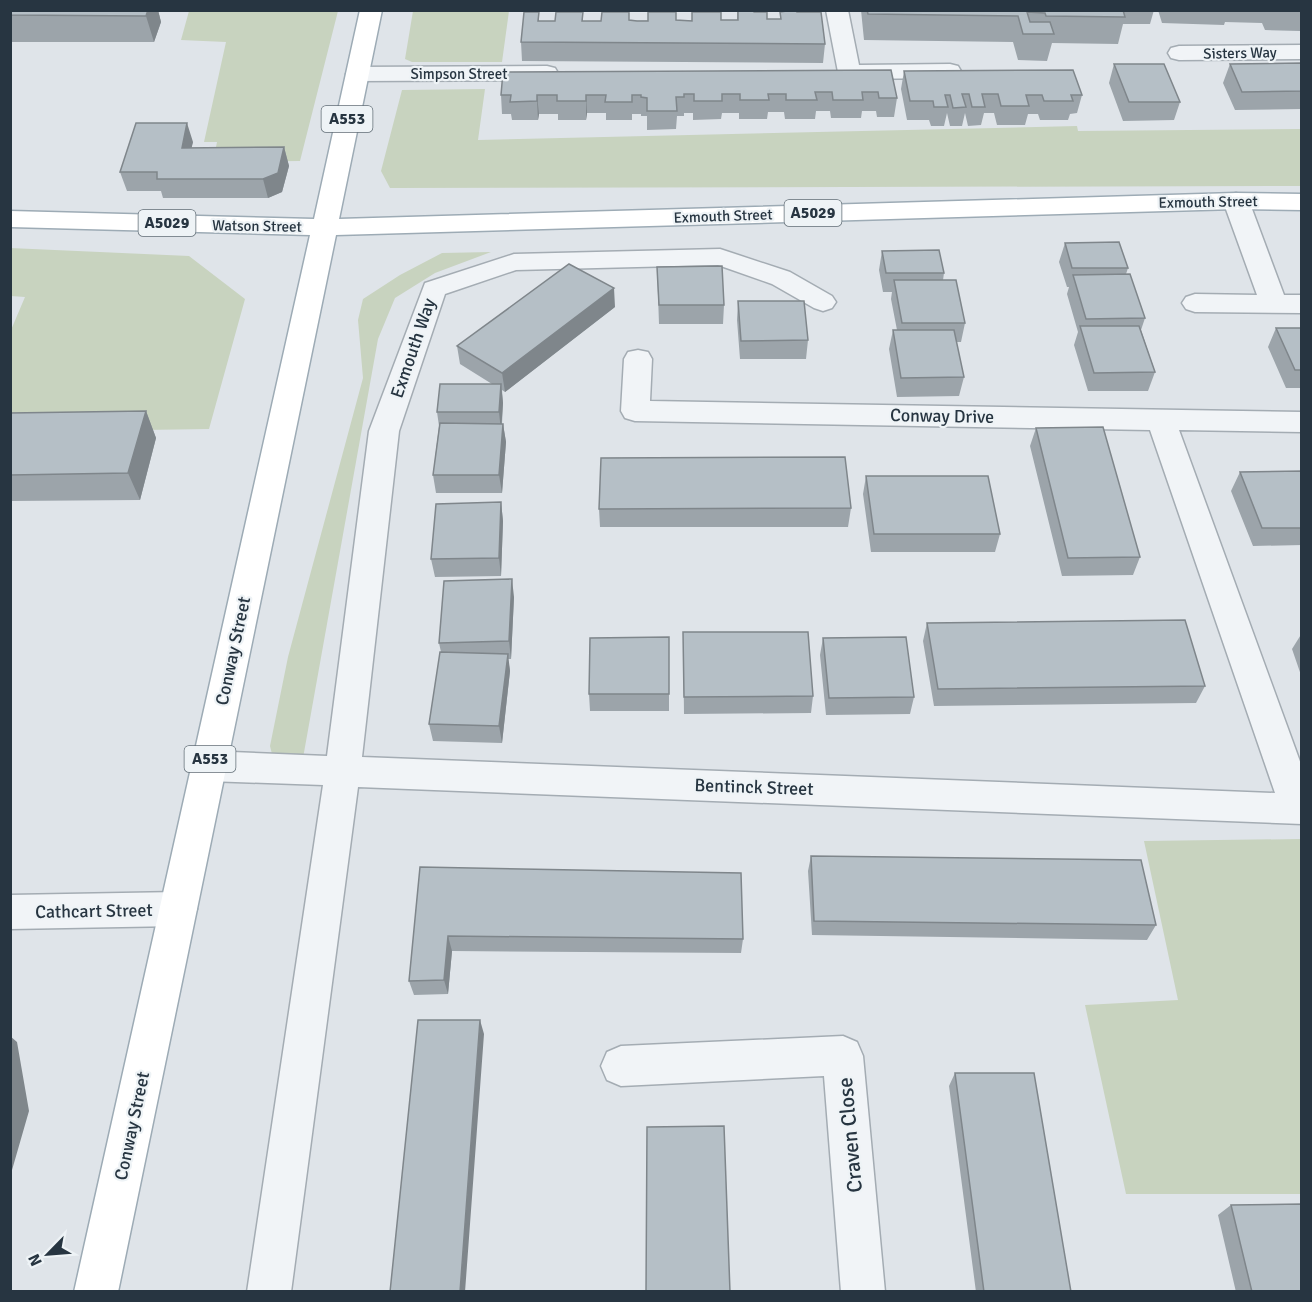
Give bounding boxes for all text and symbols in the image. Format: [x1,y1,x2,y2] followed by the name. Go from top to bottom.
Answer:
[1203,43,1277,63] street label: Sisters Way
[410,65,508,83] street label: Simpson Street
[322,106,372,132] road number: A553
[1158,192,1258,212] street label: Exmouth Street
[784,200,842,226] road number: A5029
[673,205,773,227] street label: Exmouth Street
[138,210,195,236] road number: A5029
[212,216,302,236] street label: Watson Street
[386,295,441,401] street label: Exmouth Way
[890,404,994,428] street label: Conway Drive
[211,595,255,707] street label: Conway Street
[184,746,236,772] road number: A553
[694,774,814,800] street label: Bentinck Street
[35,899,153,923] street label: Cathcart Street
[110,1070,154,1182] street label: Conway Street
[832,1076,868,1194] street label: Craven Close
[18,1224,78,1284] north arrow
[24,1251,47,1269] text: N

